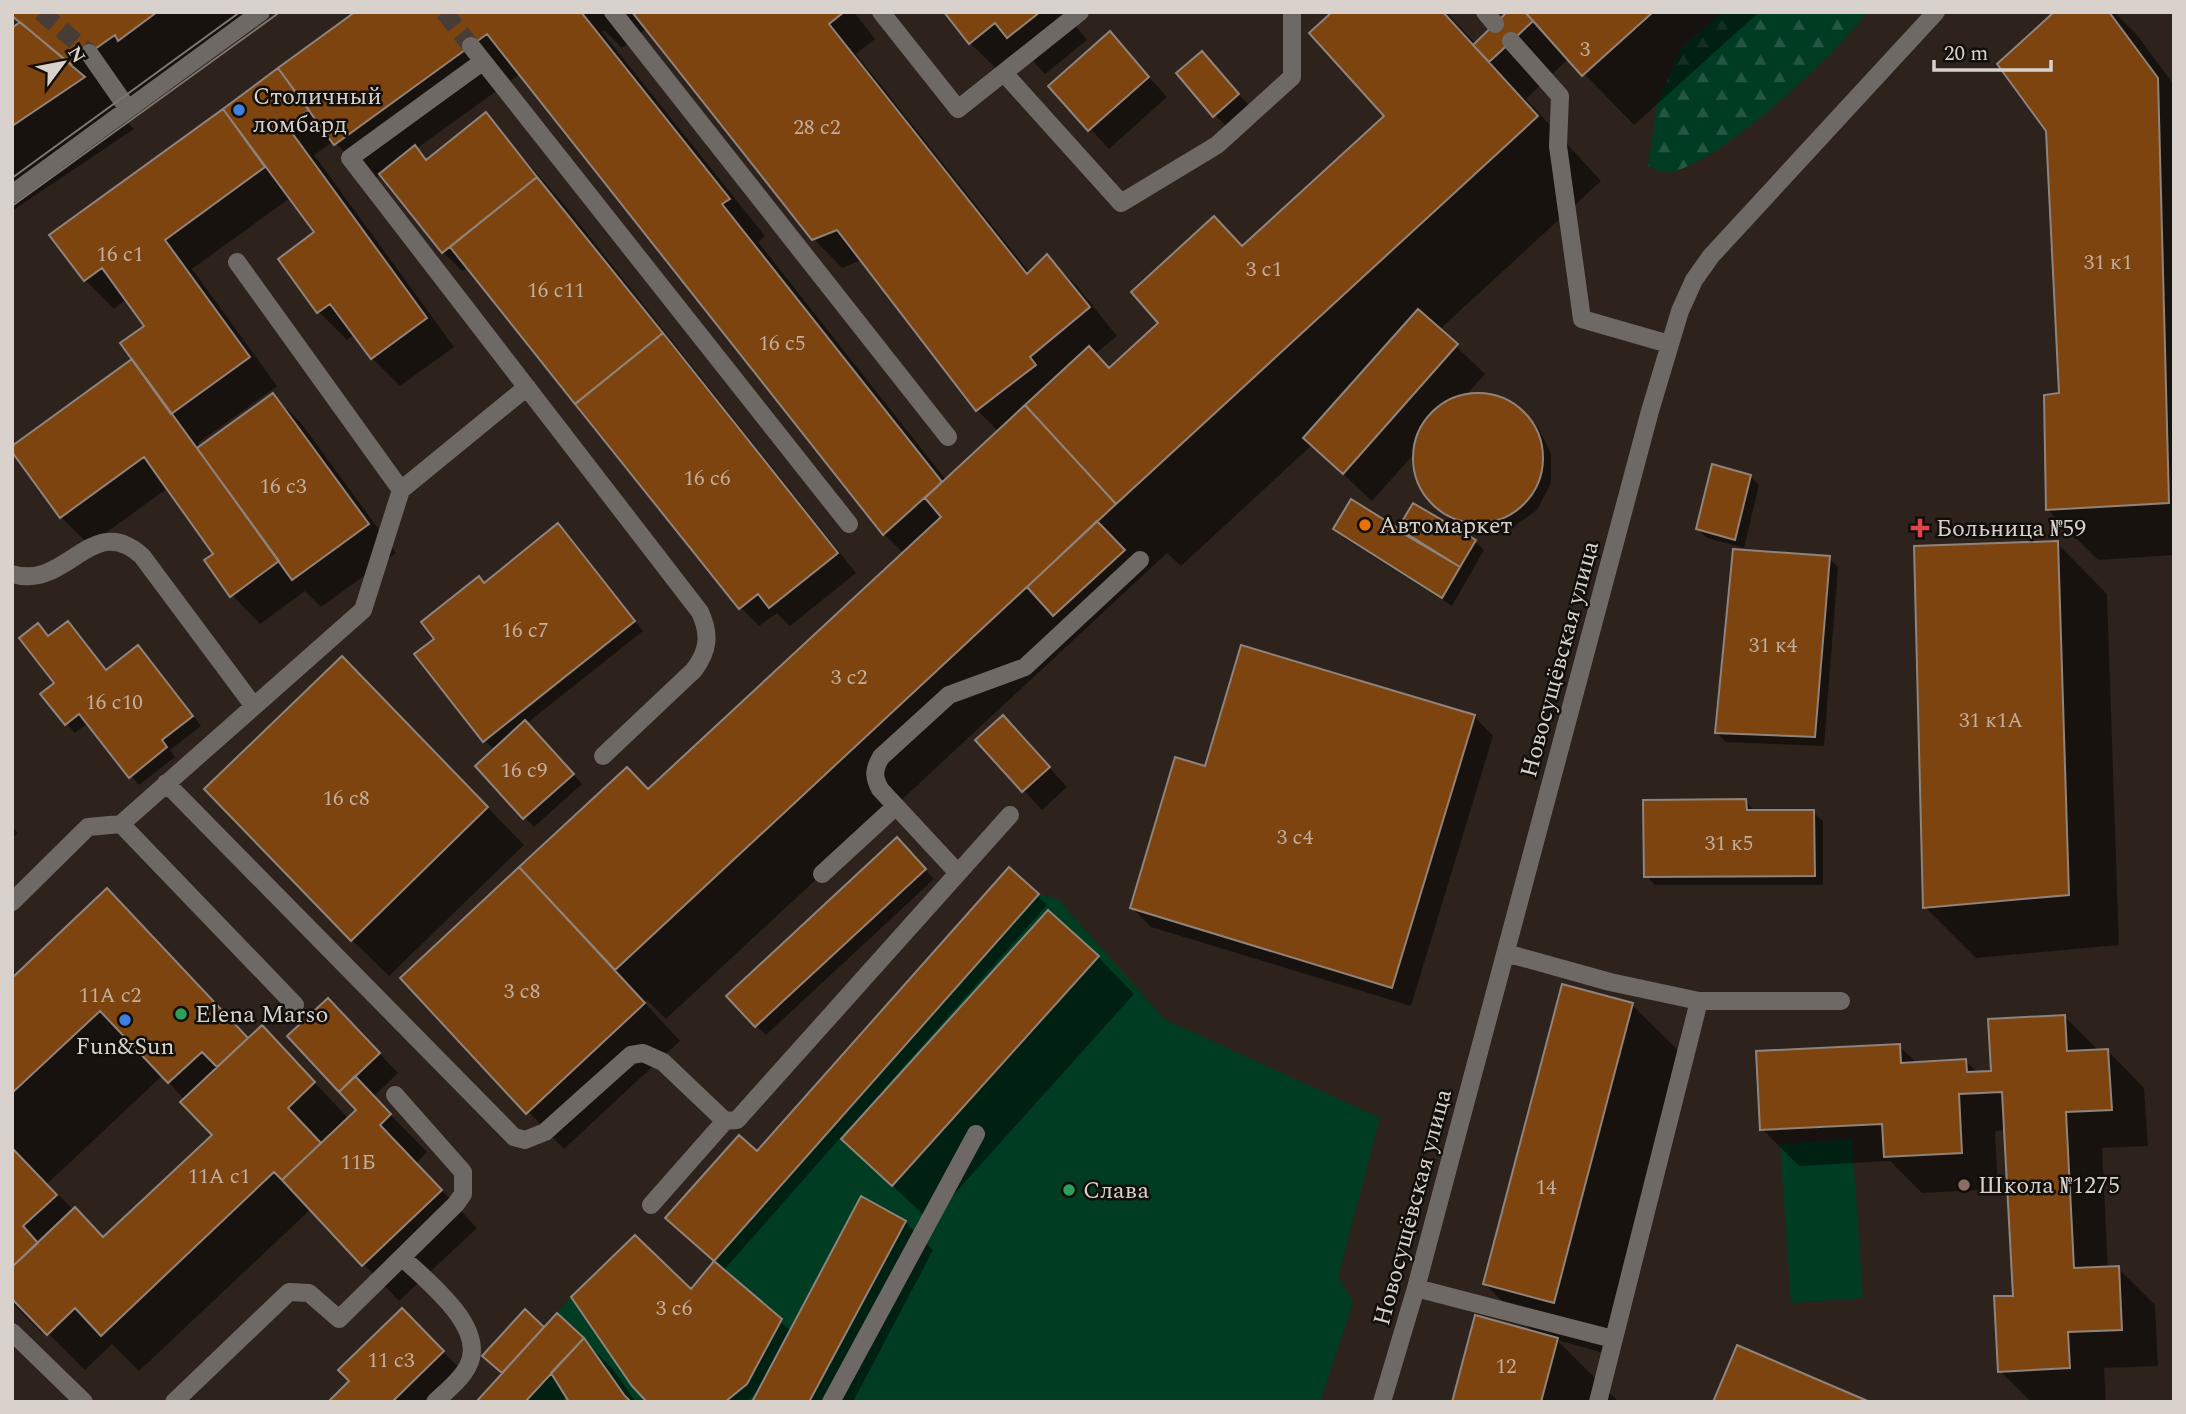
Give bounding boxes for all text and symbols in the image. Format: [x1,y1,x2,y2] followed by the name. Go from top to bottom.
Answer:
[28,28,98,98] north arrow
[1934,28,2051,72] scale bar
[1580,34,1591,66] house number: 3
[1944,38,1988,70] text: 20 m
[60,41,93,69] text: N
[253,79,382,143] place label: Столичный ломбард
[231,102,247,118] marker: Столичный ломбард
[794,112,840,144] house number: 28 с2
[97,239,143,271] house number: 16 с1
[2084,247,2132,279] house number: 31 к1
[1246,254,1282,286] house number: 3 с1
[527,275,585,307] house number: 16 с11
[759,328,805,360] house number: 16 с5
[684,463,730,495] house number: 16 с6
[260,471,307,503] house number: 16 с3
[1379,508,1513,544] place label: Автомаркет
[1936,511,2086,547] place label: Больница №59
[1357,517,1373,533] marker: Автомаркет
[1910,518,1930,538] marker: Больница №59
[1511,537,1609,782] street label: Новосущёвская улица
[502,615,548,647] house number: 16 с7
[1749,630,1798,662] house number: 31 к4
[831,662,867,694] house number: 3 с2
[85,687,143,719] house number: 16 с10
[1959,705,2023,737] house number: 31 к1А
[501,755,547,787] house number: 16 с9
[323,783,369,815] house number: 16 с8
[1277,822,1314,854] house number: 3 с4
[1705,828,1753,860] house number: 31 к5
[504,976,540,1008] house number: 3 с8
[79,980,141,1012] house number: 11А с2
[195,997,329,1033] place label: Elena Marso
[173,1006,189,1022] marker: Elena Marso
[117,1012,133,1028] marker: Fun&Sun
[76,1029,174,1065] place label: Fun&Sun
[1364,1085,1462,1330] street label: Новосущёвская улица
[340,1147,376,1179] house number: 11Б
[188,1161,250,1193] house number: 11А с1
[1978,1168,2120,1204] place label: Школа №1275
[1536,1172,1557,1204] house number: 14
[1083,1173,1150,1209] place label: Слава
[1956,1177,1972,1193] marker: Школа №1275
[1061,1182,1077,1198] marker: Слава
[656,1293,692,1325] house number: 3 c6
[368,1345,415,1377] house number: 11 с3
[1496,1351,1517,1383] house number: 12

